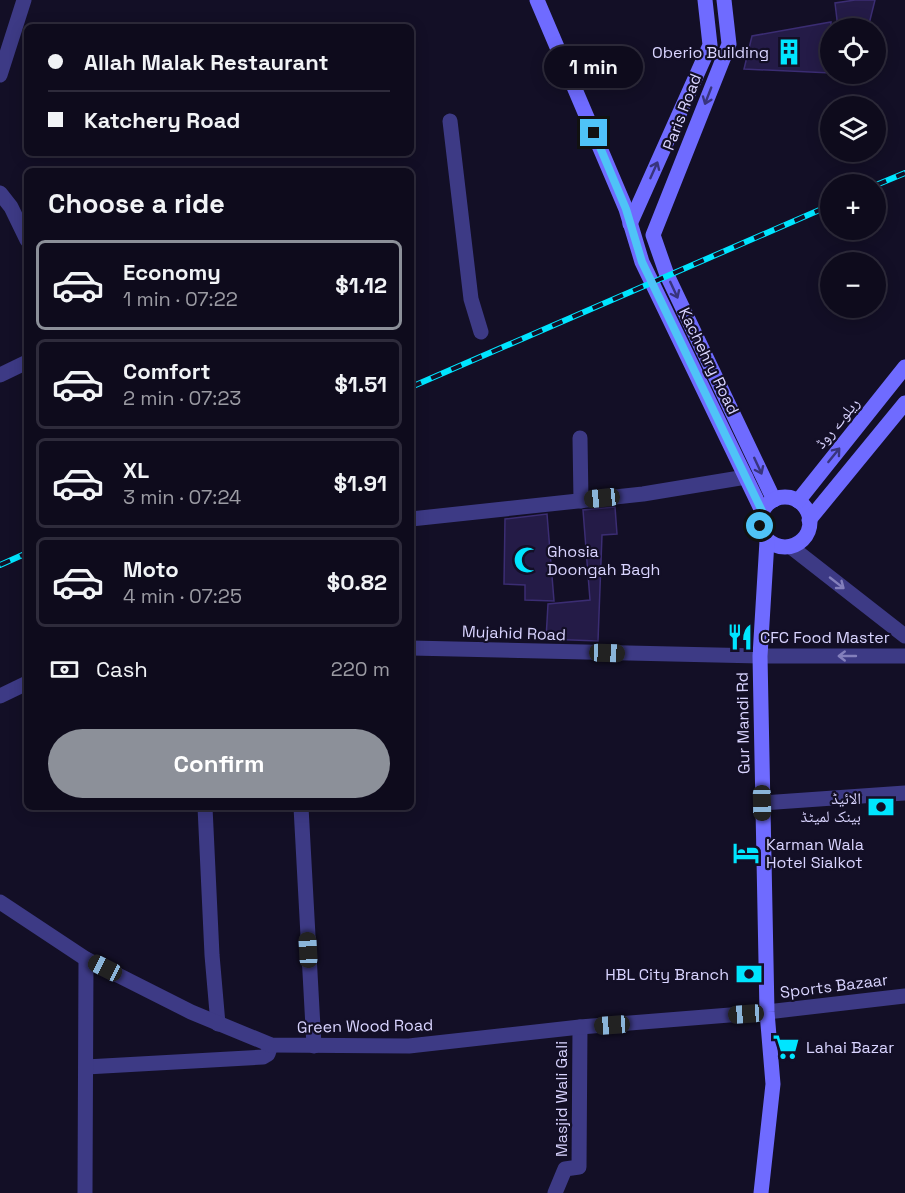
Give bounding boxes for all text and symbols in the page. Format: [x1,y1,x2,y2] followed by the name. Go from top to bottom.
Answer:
[820,18,886,318] map controls
[820,18,886,84] button: locate
[774,37,804,67] building icon: Oberio Building
[652,42,769,63] place label: Oberio Building
[544,46,644,88] callout: 1 min
[84,48,329,76] text: Allah Malak Restaurant
[569,54,618,80] text: 1 min
[658,71,706,153] street label: Paris Road
[702,87,713,105] one-way arrow
[820,96,886,162] button: layers
[84,106,240,134] text: Katchery Road
[580,119,607,146] route end
[649,162,660,180] one-way arrow
[820,174,886,240] button: +
[48,186,225,221] text: Choose a ride
[820,252,886,318] button: −
[51,258,105,312] icon: car
[123,258,221,286] text: Economy
[335,271,387,299] text: $1.12
[668,280,680,298] one-way arrow
[123,286,238,312] text: 1 min · 07:22
[674,304,744,418] street label: Kachehry Road
[51,357,105,411] icon: car
[123,357,211,385] text: Comfort
[334,370,387,398] text: $1.51
[123,385,241,411] text: 2 min · 07:23
[810,393,864,453] street label: ریلوے روڈ
[828,447,841,463] one-way arrow
[51,456,105,510] icon: car
[123,456,149,484] text: XL
[752,456,764,474] one-way arrow
[334,469,387,497] text: $1.91
[123,484,241,510] text: 3 min · 07:24
[583,487,621,509] car
[746,512,773,539] route start
[547,541,660,580] place label: Ghosia Doongah Bagh
[512,545,542,575] mosque icon: Ghosia Doongah Bagh
[51,555,105,609] icon: car
[123,555,179,583] text: Moto
[327,568,387,596] text: $0.82
[829,576,845,589] one-way arrow
[123,583,242,609] text: 4 min · 07:25
[462,621,566,645] street label: Mujahid Road
[725,622,755,652] restaurant icon: CFC Food Master
[760,627,890,648] place label: CFC Food Master
[589,643,625,663] car
[837,650,857,662] one-way arrow
[48,653,81,686] icon: cash
[96,655,148,683] text: Cash
[331,656,390,682] text: 220 m
[732,672,754,774] street label: Gur Mandi Rd
[48,729,390,798] button: Confirm
[753,785,771,821] car
[801,788,861,827] place label: الائیڈ بینک لمیٹڈ
[866,792,896,822] bank icon: الائیڈ بینک لمیٹڈ
[766,834,864,873] place label: Karman Wala Hotel Sialkot
[731,838,761,868] hotel icon: Karman Wala Hotel Sialkot
[298,932,318,968] car
[85,952,125,984] car
[734,959,764,989] bank icon: HBL City Branch
[605,964,729,985] place label: HBL City Branch
[779,969,889,1003] street label: Sports Bazaar
[727,1004,765,1024] car
[297,1014,433,1038] street label: Green Wood Road
[593,1015,631,1035] car
[771,1032,801,1062] supermarket icon: Lahai Bazar
[806,1037,894,1058] place label: Lahai Bazar
[551,1041,572,1157] street label: Masjid Wali Gali

